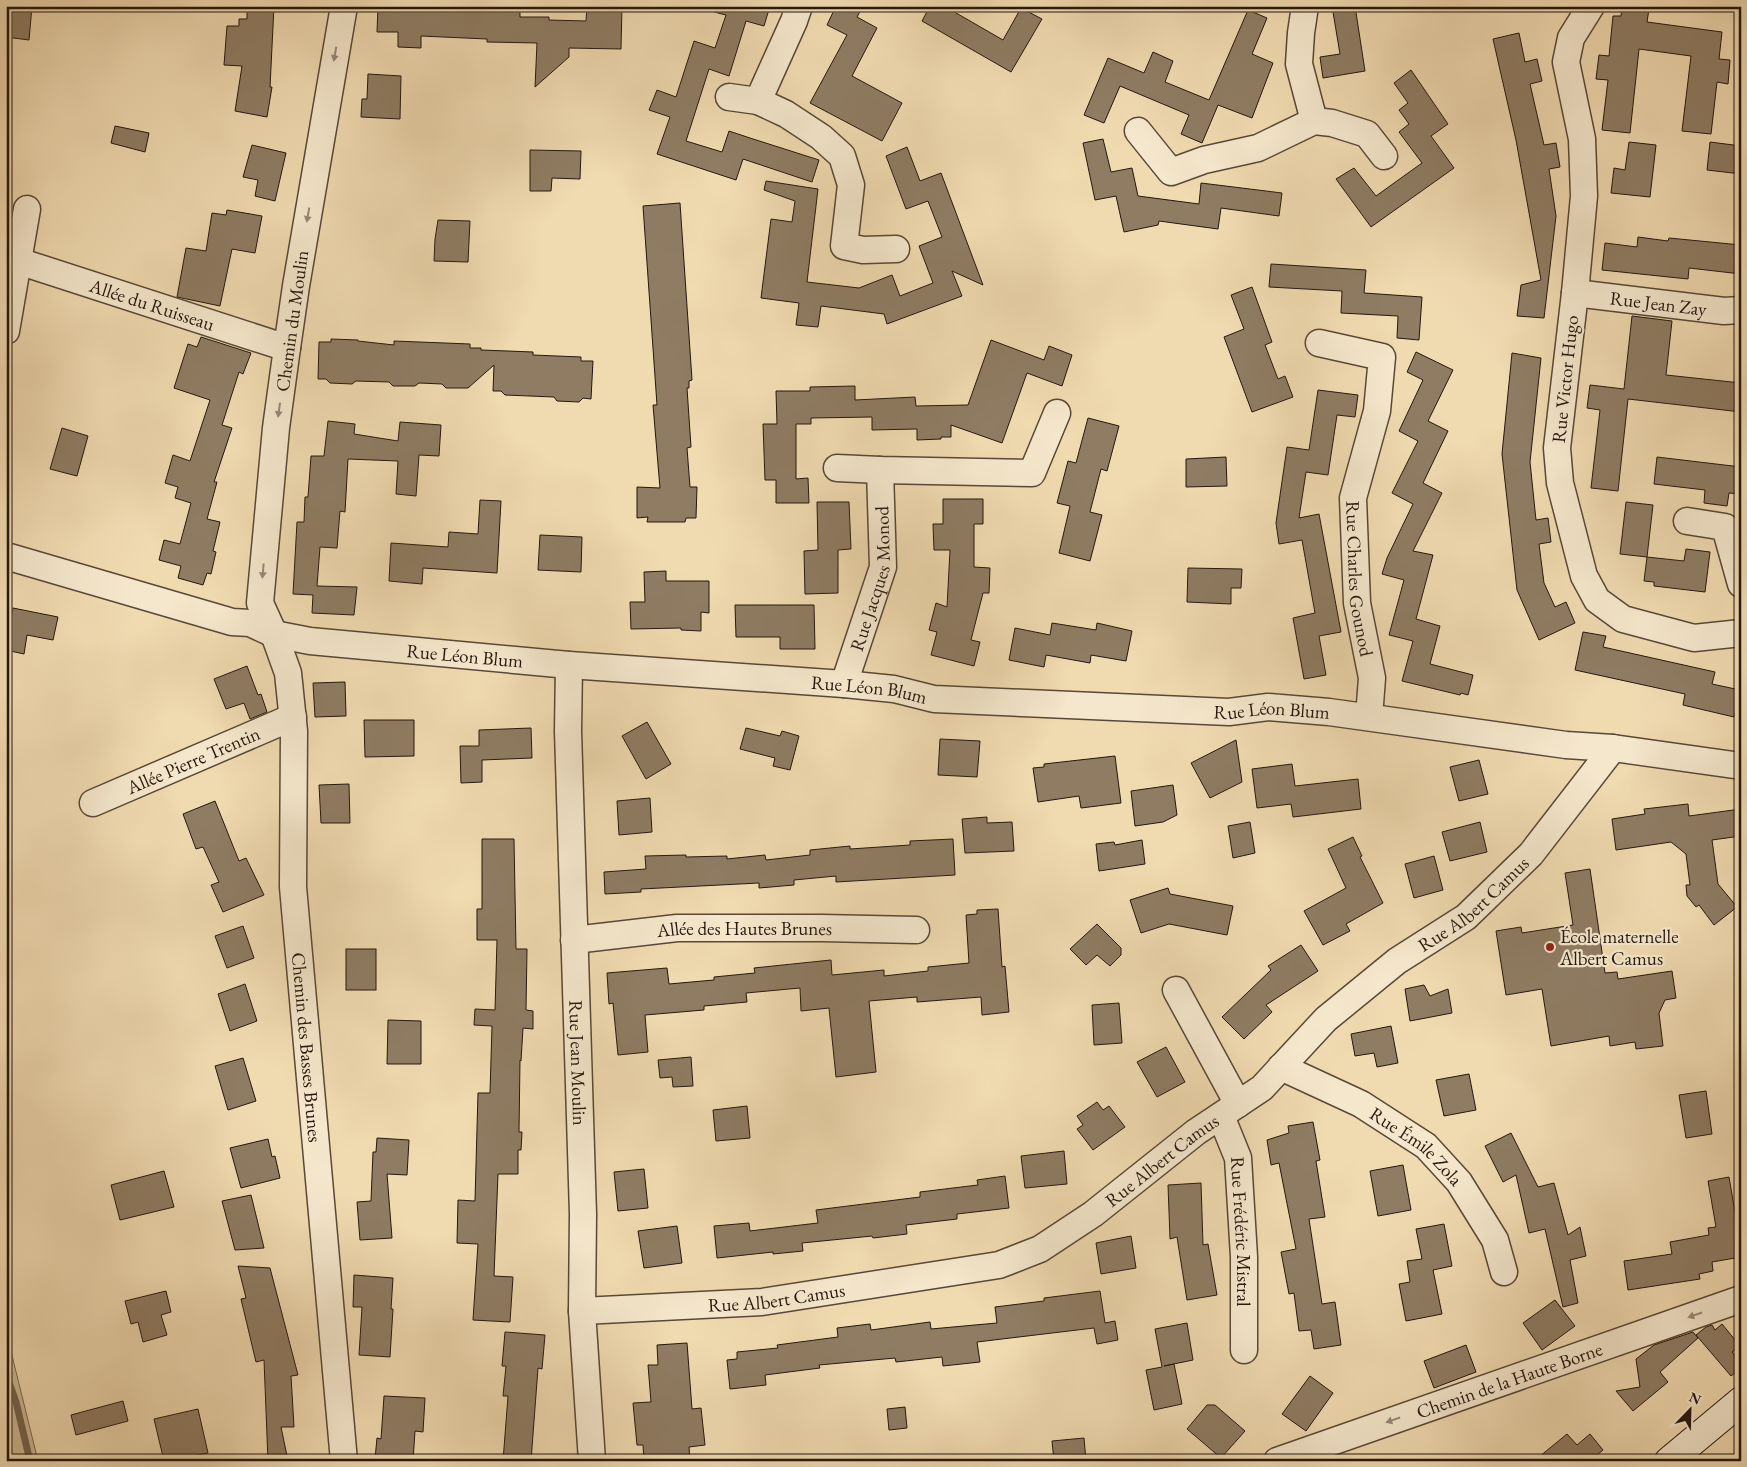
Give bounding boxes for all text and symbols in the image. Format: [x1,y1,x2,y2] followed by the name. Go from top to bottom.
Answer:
[331,47,339,63] one-way arrow
[304,207,312,223] one-way arrow
[270,249,314,393] street label: Chemin du Moulin
[86,272,218,336] street label: Allée du Ruisseau
[1609,285,1709,321] street label: Rue Jean Zay
[1546,314,1584,444] street label: Rue Victor Hugo
[274,402,282,418] one-way arrow
[1341,500,1380,659] street label: Rue Charles Gounod
[843,505,895,654] street label: Rue Jacques Monod
[259,564,267,580] one-way arrow
[405,638,524,673] street label: Rue Léon Blum
[810,669,930,709] street label: Rue Léon Blum
[1213,694,1331,725] street label: Rue Léon Blum
[122,720,264,800] street label: Allée Pierre Trentin
[1413,850,1534,957] street label: Rue Albert Camus
[654,915,832,943] street label: Allée des Hautes Brunes
[1559,924,1679,971] place label: École maternelle Albert Camus
[1544,941,1556,953] marker: École maternelle Albert Camus
[286,951,328,1143] street label: Chemin des Basses Brunes
[564,1000,593,1126] street label: Rue Jean Moulin
[1365,1101,1469,1191] street label: Rue Émile Zola
[1100,1108,1223,1212] street label: Rue Albert Camus
[1225,1156,1257,1307] street label: Rue Frédéric Mistral
[707,1277,847,1317] street label: Rue Albert Camus
[1687,1312,1702,1319] one-way arrow
[1413,1336,1606,1424] street label: Chemin de la Haute Borne
[1664,1384,1714,1434] north arrow
[1686,1388,1704,1409] text: N
[1385,1417,1400,1425] one-way arrow

